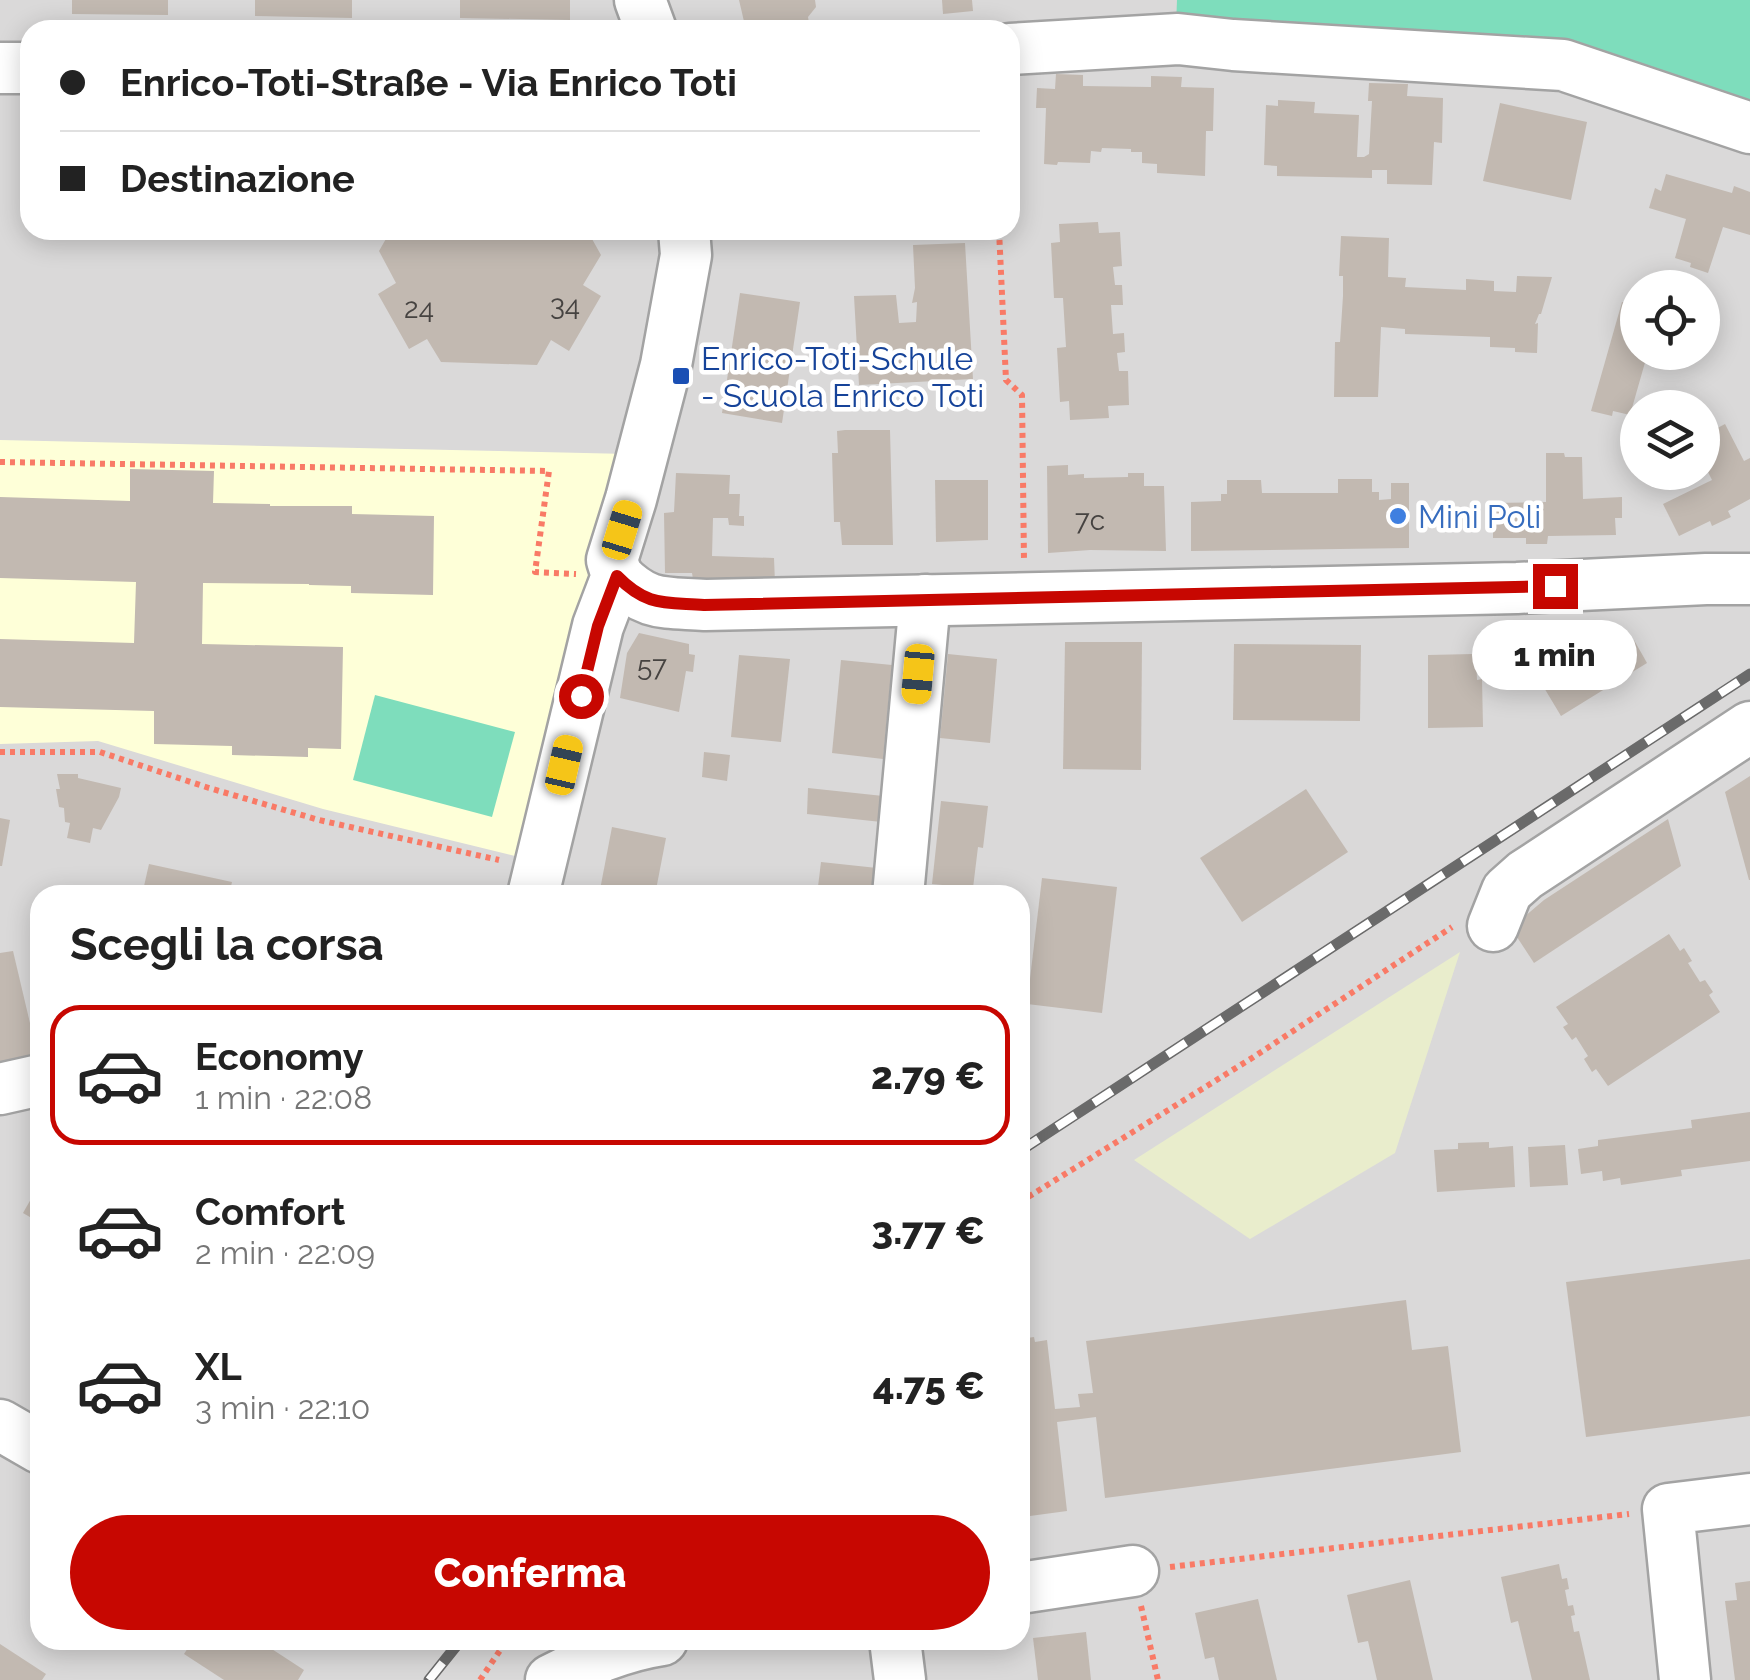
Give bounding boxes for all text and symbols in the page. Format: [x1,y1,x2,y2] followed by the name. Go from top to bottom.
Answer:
[120,60,737,105] text: Enrico-Toti-Straße - Via Enrico Toti
[120,156,355,201] text: Destinazione
[1620,270,1720,490] map controls
[1620,270,1720,370] button: locate
[550,289,580,322] house number: 34
[404,292,434,325] house number: 24
[701,340,984,414] place label: Enrico-Toti-Schule - Scuola Enrico Toti
[670,365,692,387] marker: Enrico-Toti-Schule - Scuola Enrico Toti
[1620,390,1720,490] button: layers
[599,497,645,563] car
[1418,498,1541,535] place label: Mini Poli
[1075,504,1105,537] house number: 7c
[1387,505,1409,527] marker: Mini Poli
[1533,564,1578,609] route end
[1472,621,1638,691] callout: 1 min
[1513,636,1596,673] text: 1 min
[900,643,936,705] car
[637,650,667,683] house number: 57
[559,674,604,719] route start
[543,732,585,798] car
[70,918,384,971] text: Scegli la corsa
[75,1030,165,1120] icon: car
[195,1034,364,1079] text: Economy
[871,1053,985,1098] text: 2.79 €
[195,1079,372,1116] text: 1 min · 22:08
[75,1185,165,1275] icon: car
[195,1189,345,1234] text: Comfort
[872,1208,985,1253] text: 3.77 €
[195,1234,375,1271] text: 2 min · 22:09
[75,1340,165,1430] icon: car
[195,1344,242,1389] text: XL
[873,1363,985,1408] text: 4.75 €
[195,1389,370,1426] text: 3 min · 22:10
[70,1515,990,1630] button: Conferma

